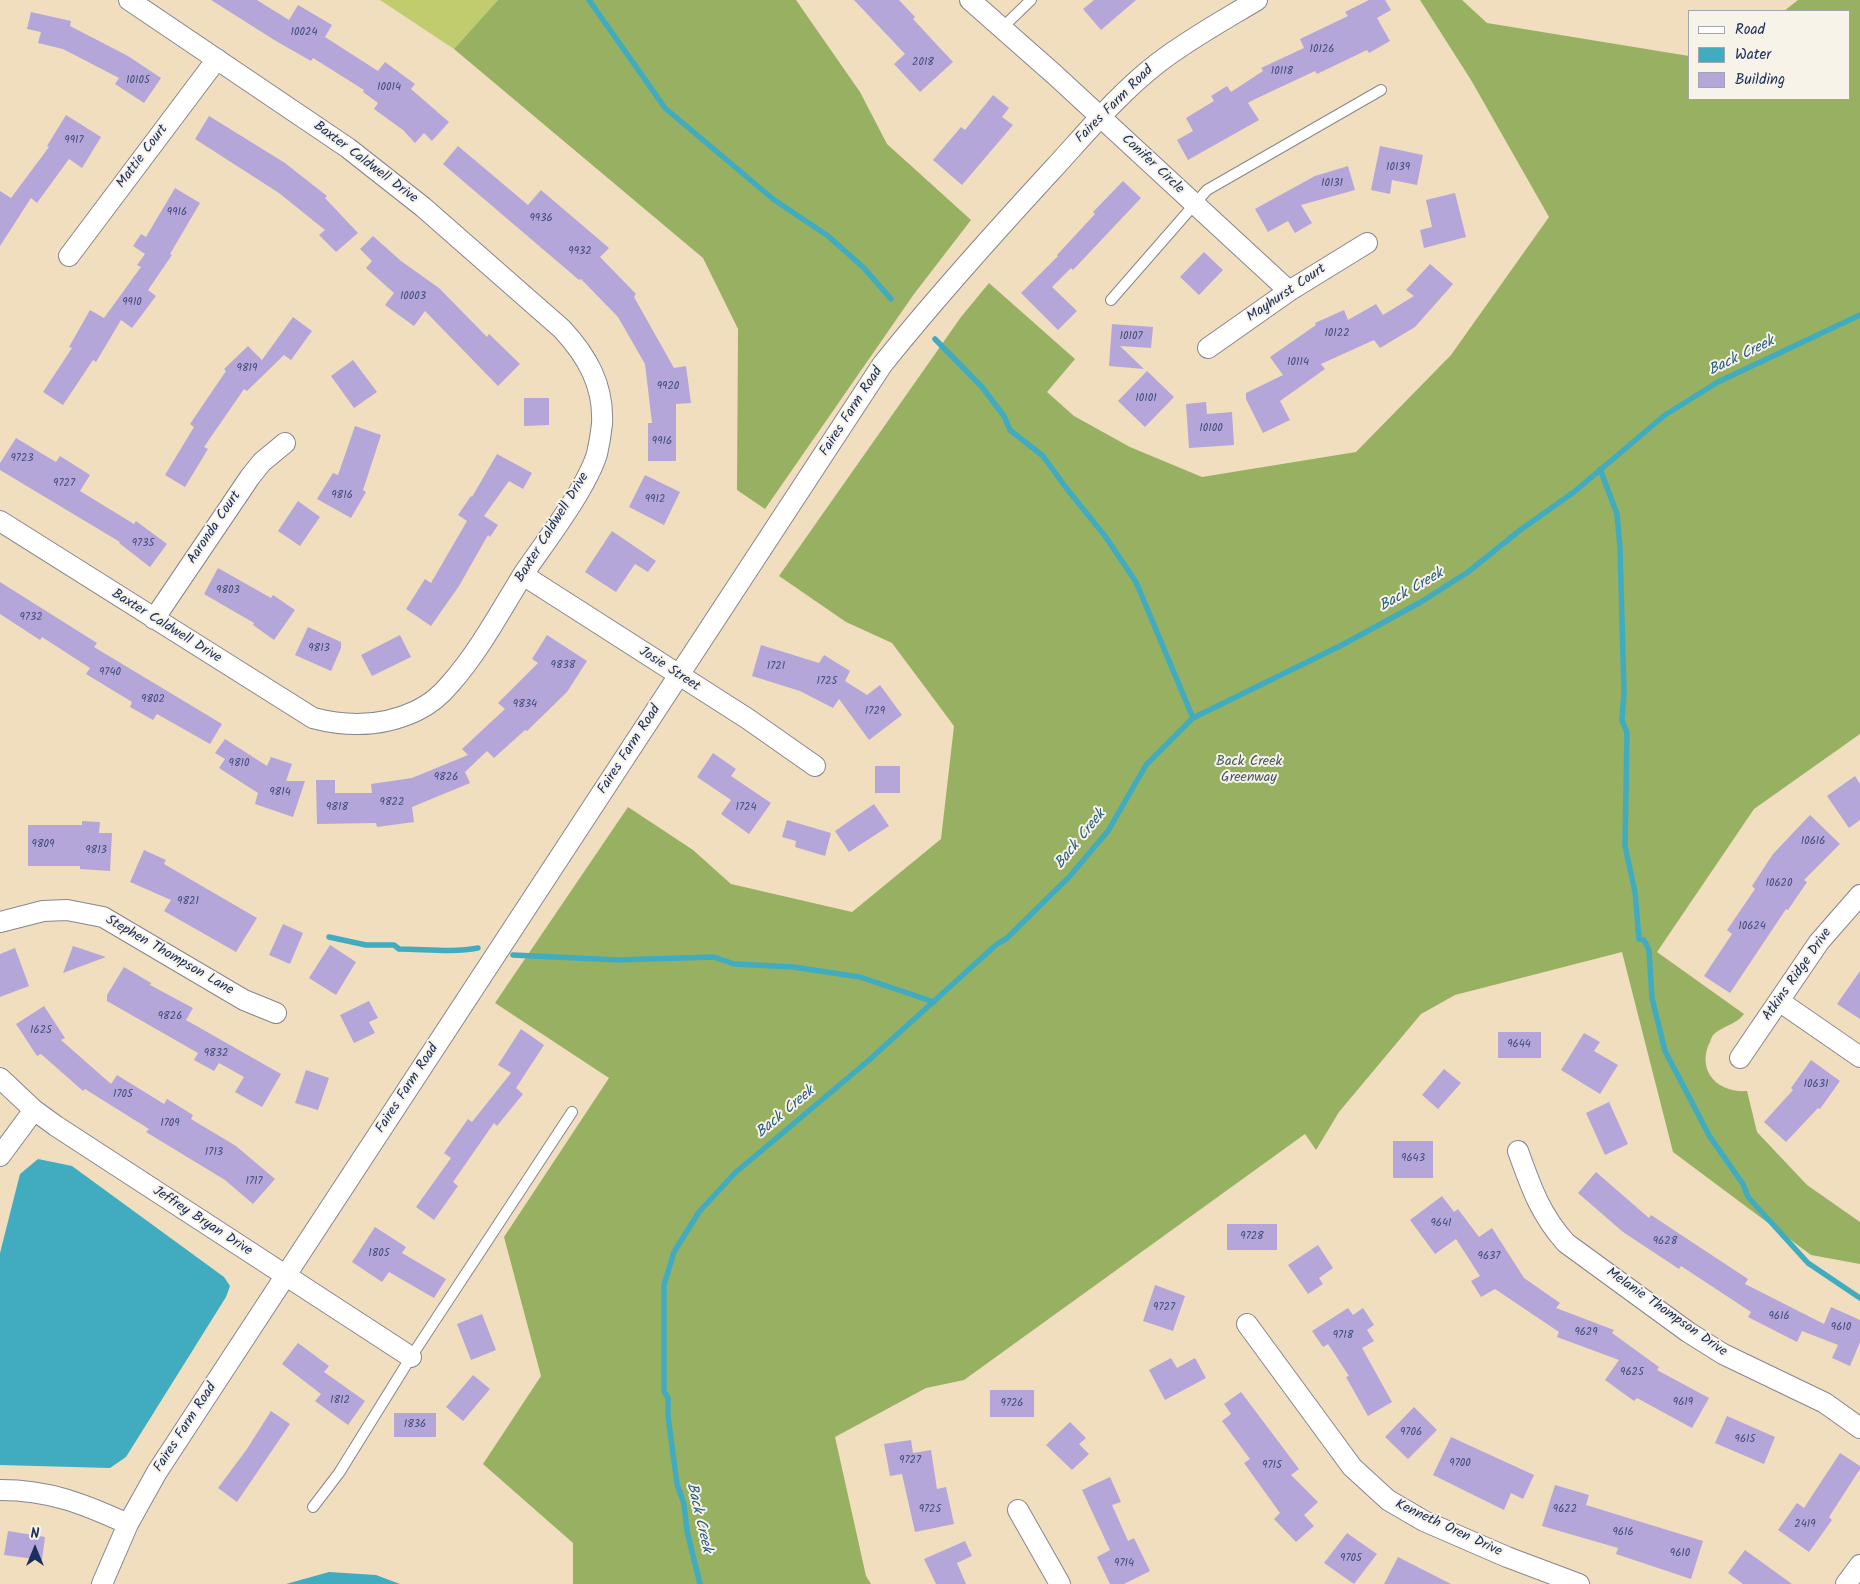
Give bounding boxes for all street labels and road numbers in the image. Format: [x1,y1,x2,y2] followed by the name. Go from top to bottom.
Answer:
[1073,63,1157,147] street label: Faires Farm Road
[310,118,420,208] street label: Baxter Caldwell Drive
[114,122,172,192] street label: Mattie Court
[1117,132,1187,198] street label: Conifer Circle
[1244,261,1330,327] street label: Mayhurst Court
[817,364,887,460] street label: Faires Farm Road
[512,470,594,586] street label: Baxter Caldwell Drive
[184,488,246,568] street label: Aaronda Court
[108,586,224,668] street label: Baxter Caldwell Drive
[635,644,703,696] street label: Josie Street
[595,702,665,798] street label: Faires Farm Road
[102,912,236,1000] street label: Stephen Thompson Lane
[1760,925,1836,1025] street label: Atkins Ridge Drive
[373,1041,443,1137] street label: Faires Farm Road
[149,1184,255,1260] street label: Jeffrey Bryan Drive
[1602,1265,1730,1361] street label: Melanie Thompson Drive
[151,1380,221,1476] street label: Faires Farm Road
[1392,1497,1504,1561] street label: Kenneth Oren Drive

